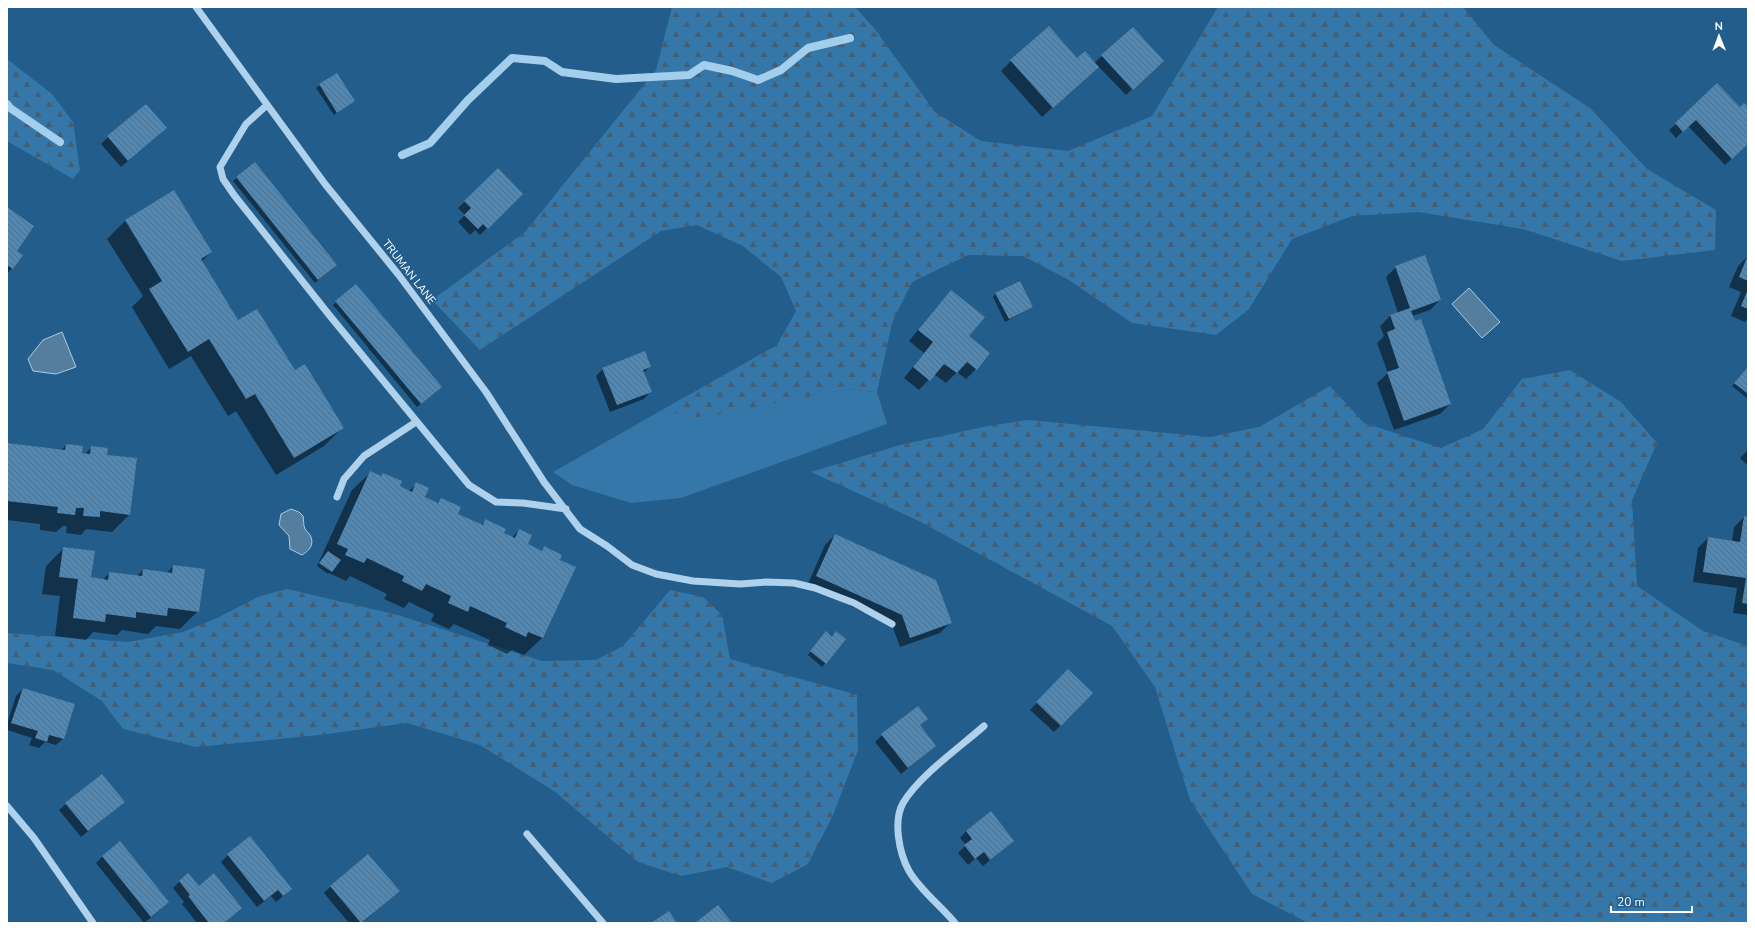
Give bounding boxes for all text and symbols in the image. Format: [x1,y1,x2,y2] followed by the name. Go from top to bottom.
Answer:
[1699,16,1739,56] north arrow
[1715,19,1723,34] text: N
[379,236,439,308] street label: TRUMAN LANE
[1611,888,1692,914] scale bar
[1617,894,1645,910] text: 20 m

